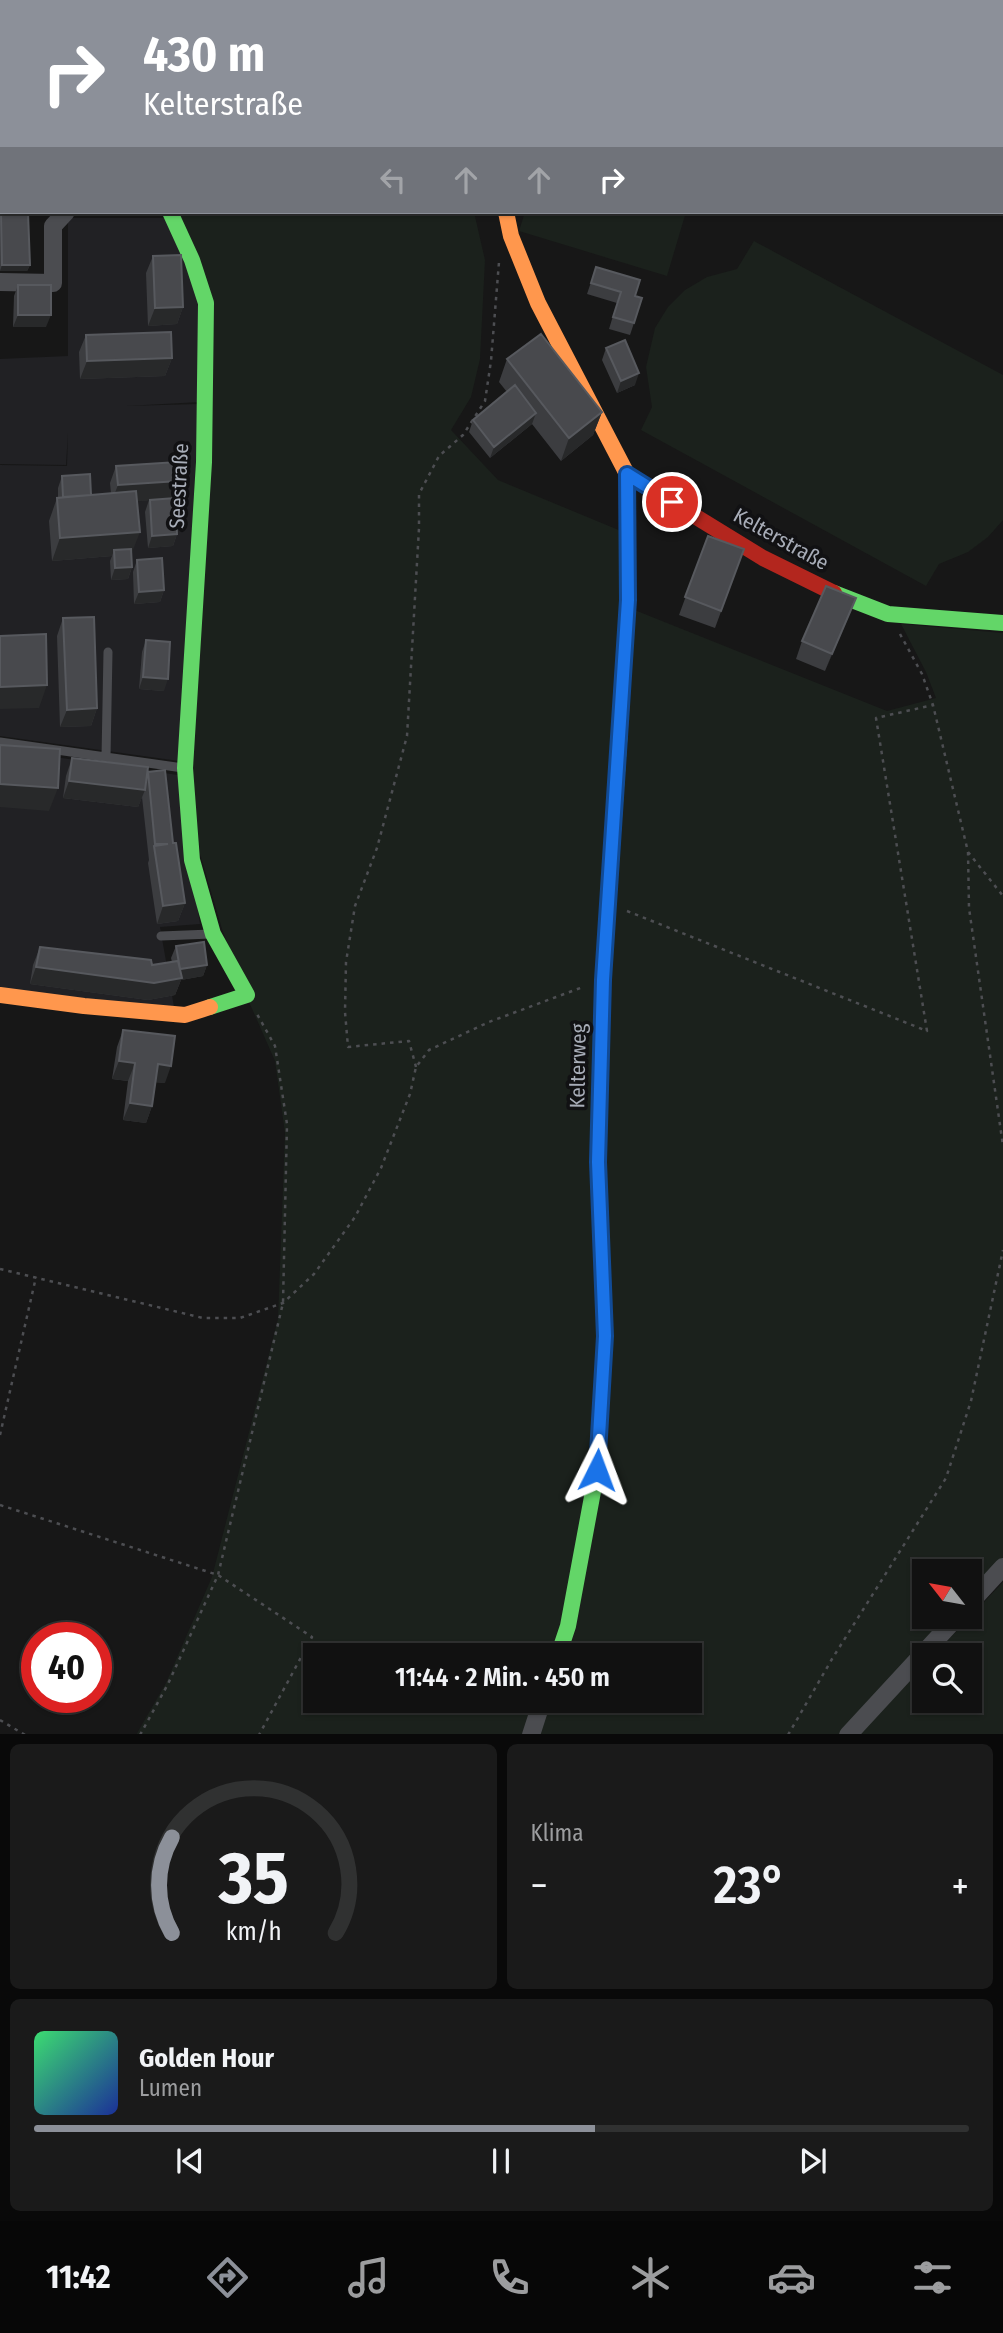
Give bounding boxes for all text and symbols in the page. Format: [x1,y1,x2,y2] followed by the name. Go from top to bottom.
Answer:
[143,25,265,84] text: 430 m
[28,28,119,119] icon: right
[143,85,303,123] text: Kelterstraße
[374,161,412,199] icon: left
[447,161,485,199] icon: ahead
[520,161,558,199] icon: ahead
[593,161,631,199] icon: right
[164,443,194,529] street label: Seestraße
[642,472,702,532] pin
[653,483,691,521] icon: arrive
[729,502,833,576] street label: Kelterstraße
[564,1023,592,1109] street label: Kelterweg
[560,1433,634,1507] position arrow
[912,1559,982,1629] north arrow
[912,1559,982,1713] map controls
[21,1622,112,1713] speed limit sign: 40
[912,1643,982,1713] button: search
[395,1662,610,1693] text: 11:44 · 2 Min. · 450 m
[531,1819,584,1847] text: Klima
[217,1835,288,1922] text: 35
[713,1854,786,1917] text: 23°
[531,1863,548,1909] text: −
[952,1863,969,1909] text: +
[225,1916,281,1946] text: km/h
[139,2043,274,2074] text: Golden Hour
[139,2074,202,2102] text: Lumen
[171,2142,209,2180] icon: previous
[482,2142,520,2180] icon: pause
[794,2142,832,2180] icon: next
[203,2253,252,2302] icon: directions
[344,2253,393,2302] icon: music
[485,2253,534,2302] icon: phone
[626,2253,675,2302] icon: climate
[767,2253,816,2302] icon: car
[908,2253,957,2302] icon: filters
[46,2258,111,2296] text: 11:42

